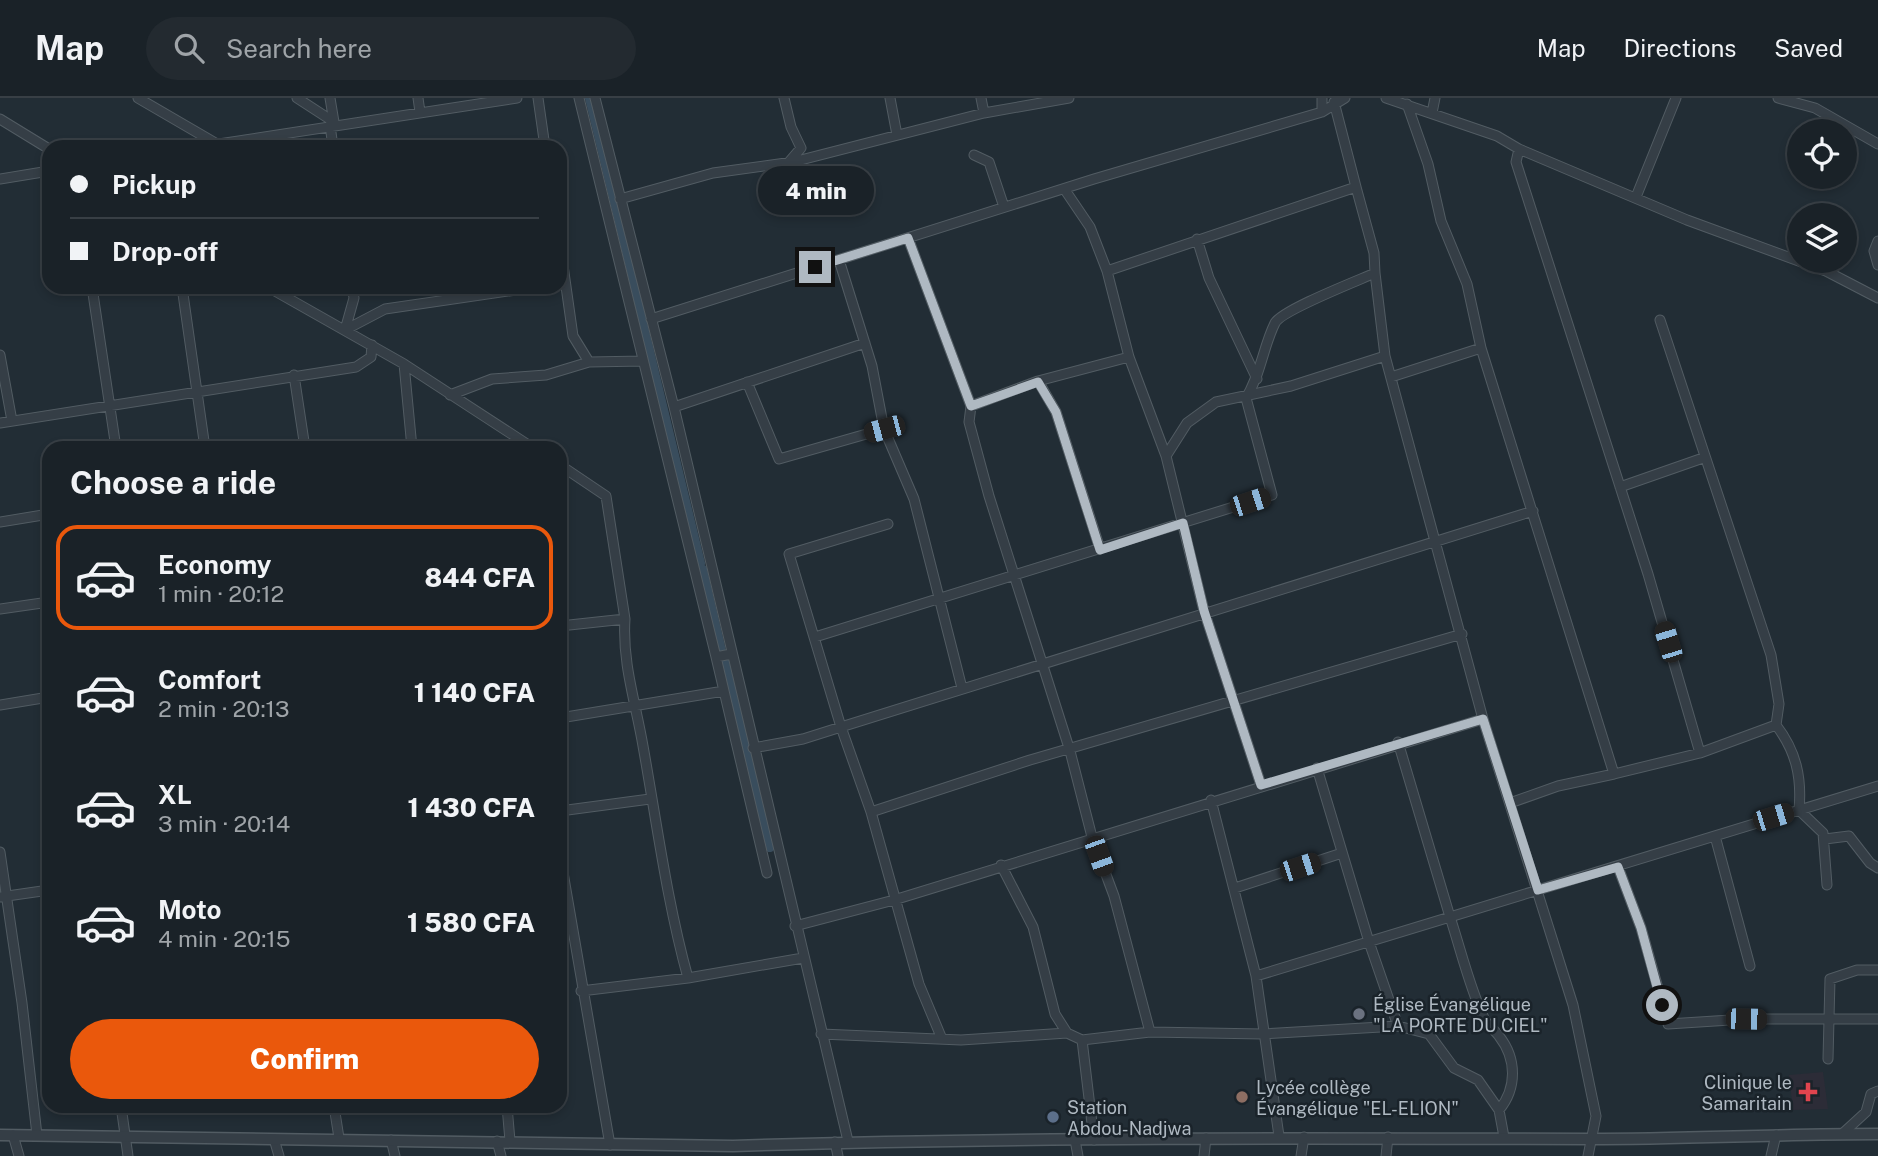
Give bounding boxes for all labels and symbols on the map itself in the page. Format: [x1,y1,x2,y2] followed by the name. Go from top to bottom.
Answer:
[757,166,873,214] callout: 4 min
[799,251,831,283] route end
[861,413,908,445] car
[1227,486,1274,518] car
[1652,619,1685,665] car
[1750,801,1797,833] car
[1082,833,1117,879] car
[1277,851,1324,883] car
[1646,989,1678,1021] route start
[1373,993,1548,1036] place label: Église Évangélique "LA PORTE DU CIEL"
[1351,1006,1367,1022] marker: Église Évangélique "LA PORTE DU CIEL"
[1725,1008,1768,1030] car
[1701,1072,1792,1114] place label: Clinique le Samaritain
[1256,1077,1459,1119] place label: Lycée collège Évangélique "EL-ELION"
[1798,1082,1818,1102] marker: Clinique le Samaritain
[1234,1089,1250,1105] marker: Lycée collège Évangélique "EL-ELION"
[1067,1097,1191,1139] place label: Station Abdou-Nadjwa
[1045,1109,1061,1125] marker: Station Abdou-Nadjwa

